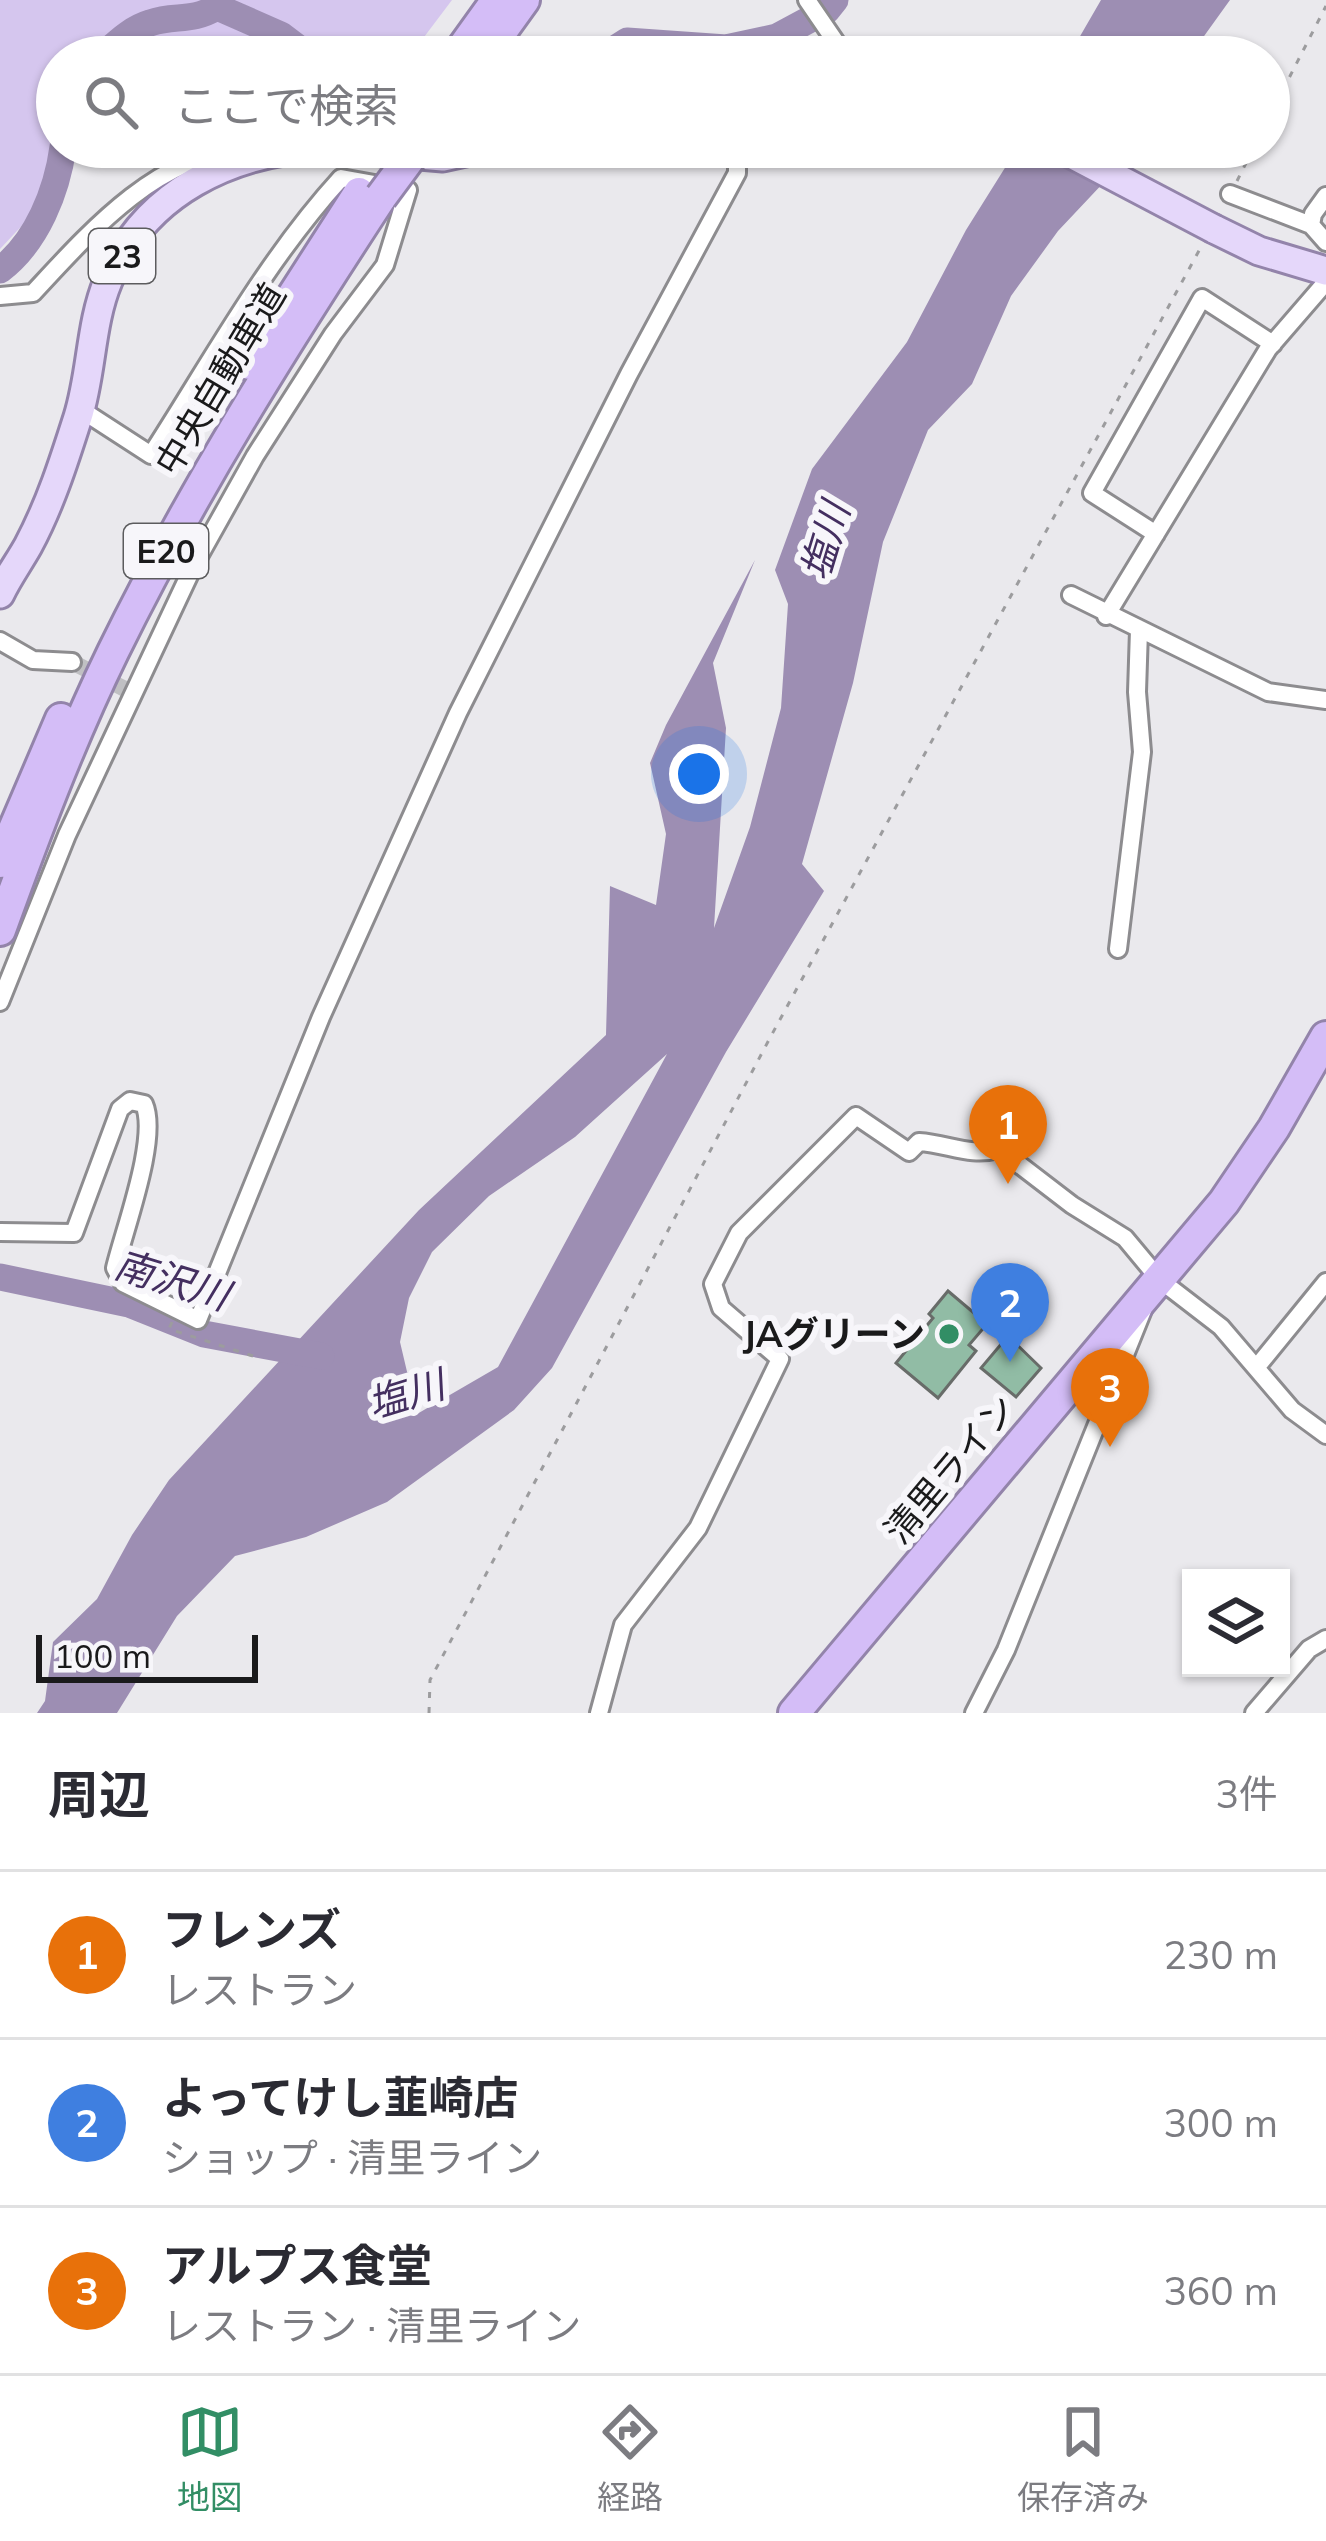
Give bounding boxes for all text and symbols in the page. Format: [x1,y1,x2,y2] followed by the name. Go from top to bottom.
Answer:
[36,36,1290,168] search box
[78,69,144,135] icon: search
[174,77,399,133] text: ここで検索
[89,229,155,283] road number: 23
[145,275,294,483] street label: 中央自動車道
[790,493,861,585] water label: 塩川
[124,524,208,578] road number: E20
[669,744,729,804] your location
[969,1085,1047,1184] pin: 1
[109,1239,239,1321] water label: 南沢川
[971,1263,1049,1362] pin: 2
[743,1311,925,1356] place label: JAグリーン
[936,1321,962,1347] marker: JAグリーン
[1071,1348,1149,1447] pin: 3
[361,1358,454,1428] water label: 塩川
[875,1385,1025,1552] street label: 清里ライン
[1182,1569,1290,1677] map controls
[1182,1569,1290,1677] button: layers
[36,1629,258,1682] scale bar
[54,1635,151,1676] text: 100 m
[48,1762,150,1826] text: 周辺
[1216,1769,1278,1818] text: 3件
[162,1901,341,1957] text: フレンズ
[75,1930,99,1979] text: 1
[1163,1930,1278,1979] text: 230 m
[162,1965,357,2014] text: レストラン
[162,2069,518,2125] text: よってけし韮崎店
[75,2098,99,2147] text: 2
[1163,2098,1278,2147] text: 300 m
[162,2133,542,2182] text: ショップ · 清里ライン
[162,2237,432,2293] text: アルプス食堂
[75,2266,99,2315] text: 3
[1163,2266,1278,2315] text: 360 m
[162,2301,581,2350] text: レストラン · 清里ライン
[177,2399,243,2519] tab: 地図
[597,2399,663,2519] tab: 経路
[1017,2399,1149,2519] tab: 保存済み

